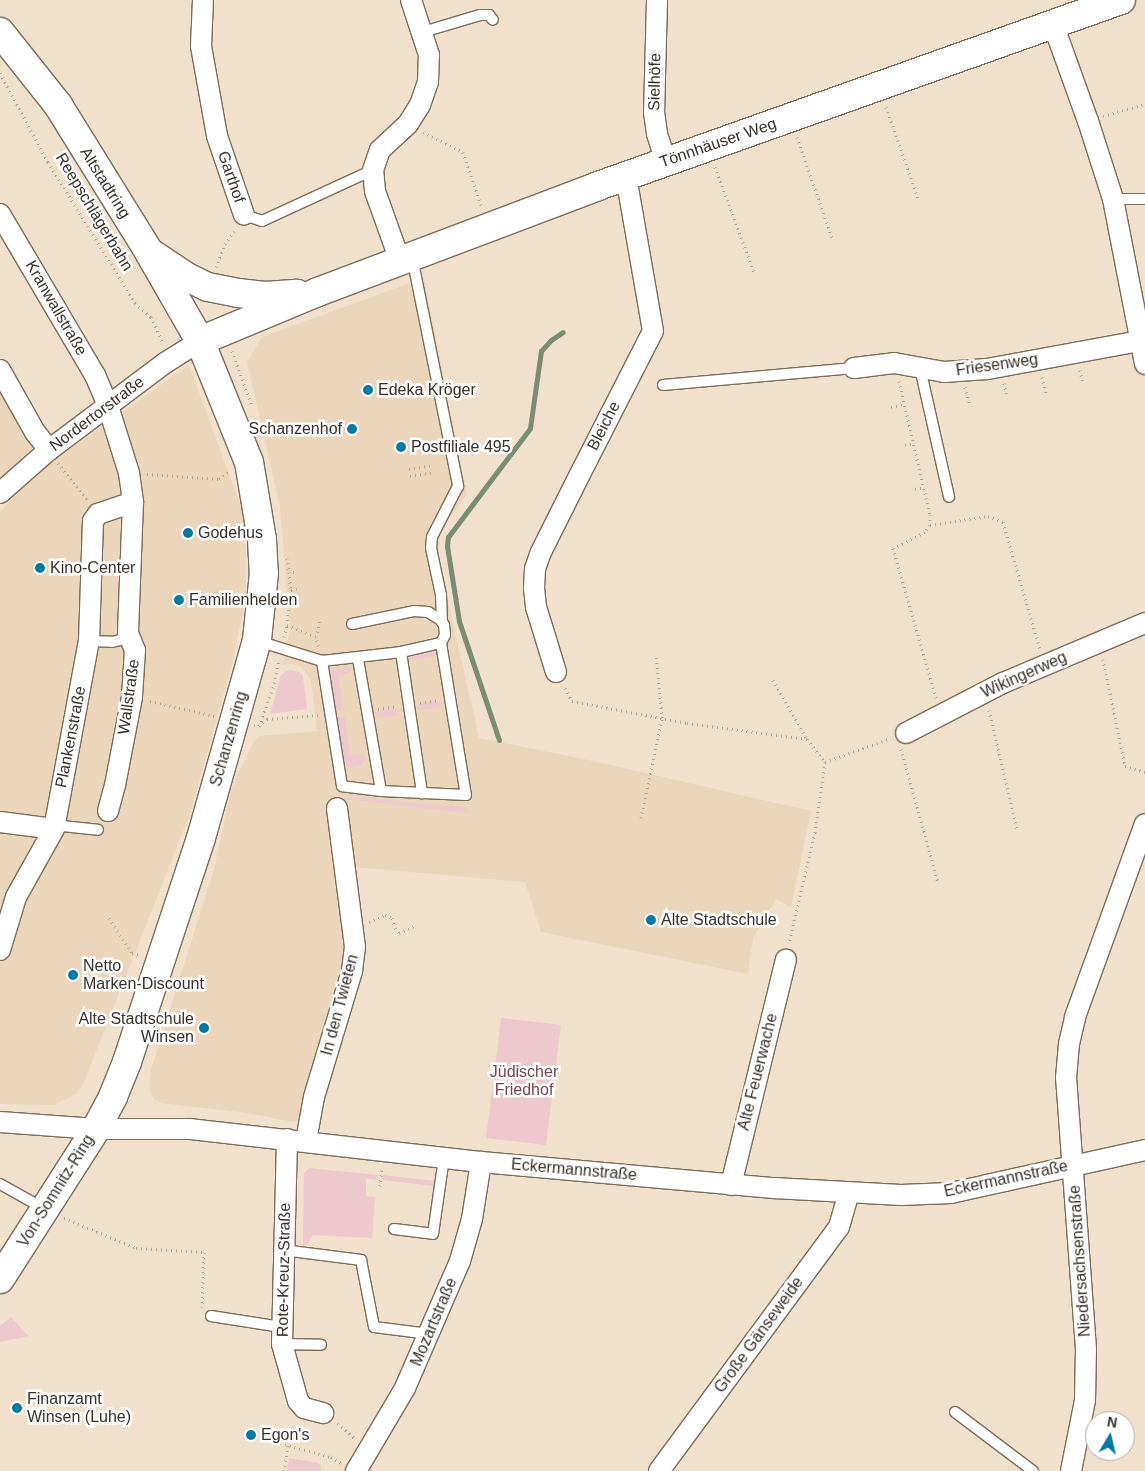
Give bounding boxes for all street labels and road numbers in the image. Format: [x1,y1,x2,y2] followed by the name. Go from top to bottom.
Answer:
[645,53,665,111] street label: Sielhöfe
[657,114,779,172] street label: Tönnhäuser Weg
[76,144,134,222] street label: Altstadtring
[51,149,137,275] street label: Reepschlägerbahn
[213,149,249,205] street label: Garthof
[21,257,91,359] street label: Kranwallstraße
[955,350,1039,380] street label: Friesenweg
[46,372,148,456] street label: Nordertorstraße
[584,398,624,454] street label: Bleiche
[978,648,1070,702] street label: Wikingerweg
[114,658,144,736] street label: Wallstraße
[52,685,90,789] street label: Plankenstraße
[206,689,252,789] street label: Schanzenring
[317,952,363,1058] street label: In den Twieten
[734,1011,782,1133] street label: Alte Feuerwache
[14,1131,98,1251] street label: Von-Somnitz-Ring
[510,1155,638,1185] street label: Eckermannstraße
[942,1156,1070,1202] street label: Eckermannstraße
[1065,1184,1095,1338] street label: Niedersachsenstraße
[273,1203,295,1337] street label: Rote-Kreuz-Straße
[710,1273,808,1397] street label: Große Gänseweide
[407,1275,461,1369] street label: Mozartstraße

